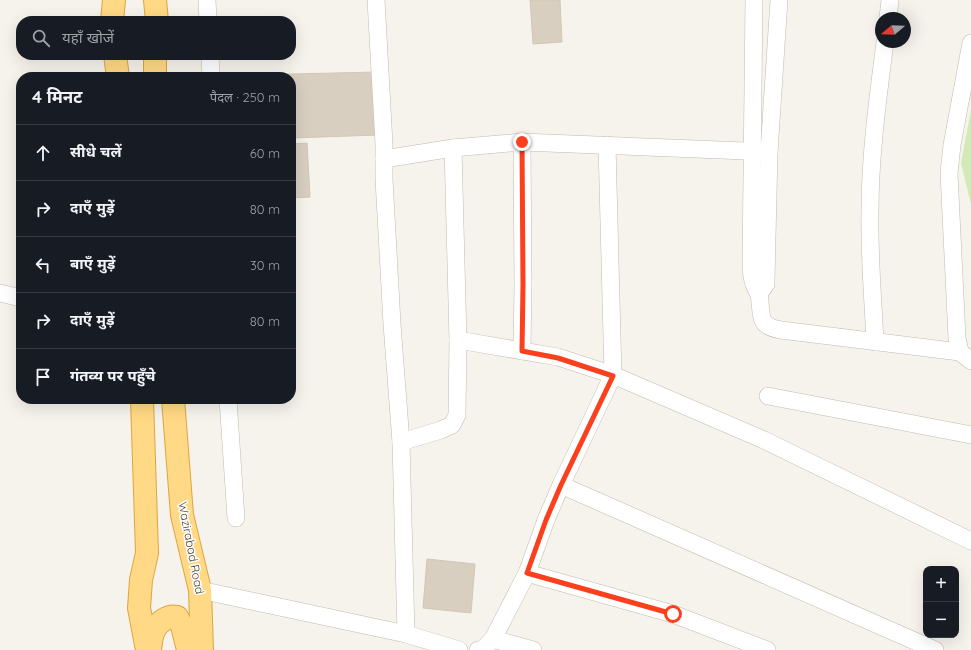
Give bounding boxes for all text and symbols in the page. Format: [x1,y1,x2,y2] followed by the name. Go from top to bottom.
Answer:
[875,12,911,48] north arrow
[16,16,296,60] search box
[30,27,52,49] icon: search
[62,28,114,47] text: यहाँ खोजें
[32,86,82,107] text: 4 मिनट
[210,89,280,105] text: पैदल · 250 m
[513,133,531,151] route end
[32,142,54,164] icon: ahead
[70,142,121,161] text: सीधे चलें
[250,145,280,161] text: 60 m
[32,198,54,220] icon: right
[70,198,114,217] text: दाएँ मुड़ें
[250,201,280,217] text: 80 m
[32,254,54,276] icon: left
[70,254,115,273] text: बाएँ मुड़ें
[250,257,280,273] text: 30 m
[32,310,54,332] icon: right
[70,310,114,329] text: दाएँ मुड़ें
[250,313,280,329] text: 80 m
[32,366,54,388] icon: arrive
[70,366,156,385] text: गंतव्य पर पहुँचे
[175,500,208,595] street label: Wazirabad Road
[923,566,959,638] map controls
[923,566,959,602] button: +
[923,602,959,638] button: −
[664,605,682,623] route start

